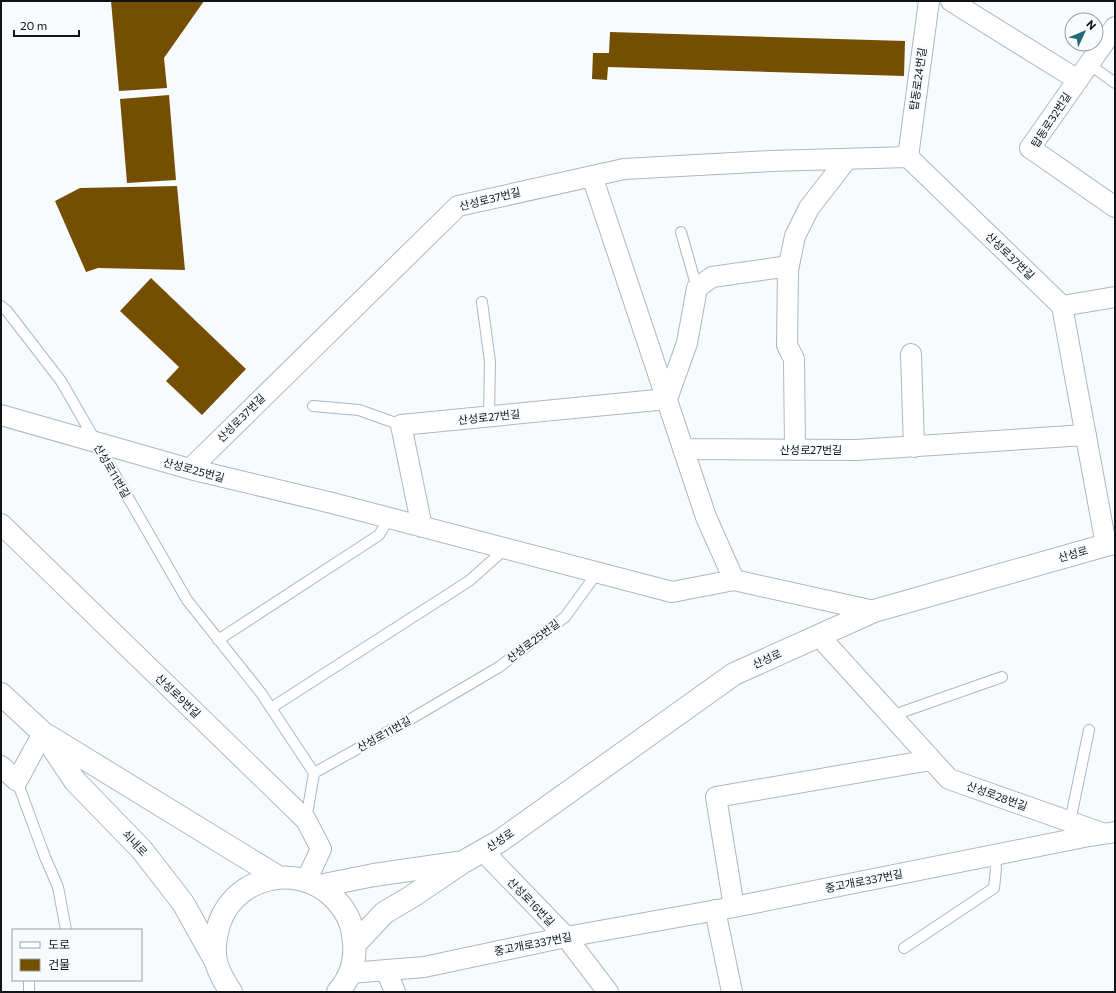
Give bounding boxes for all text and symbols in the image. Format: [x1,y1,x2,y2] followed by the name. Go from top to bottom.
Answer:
[14,12,79,38] scale bar
[1064,12,1104,52] north arrow
[1084,17,1099,32] text: N
[20,18,47,32] text: 20 m
[907,47,928,111] street label: 탑동로24번길
[1028,90,1073,150] street label: 탑동로32번길
[458,185,522,212] street label: 산성로37번길
[983,229,1037,282] street label: 산성로37번길
[214,391,267,444] street label: 산성로37번길
[457,407,521,426] street label: 산성로27번길
[92,442,133,500] street label: 산성로11번길
[780,443,842,456] street label: 산성로27번길
[162,455,226,484] street label: 산성로25번길
[1056,543,1089,564] street label: 산성로
[504,616,562,665] street label: 산성로25번길
[750,646,783,671] street label: 산성로
[153,671,203,720] street label: 산성로9번길
[354,713,413,754] street label: 산성로11번길
[965,779,1029,812] street label: 산성로28번길
[483,826,516,853] street label: 산성로
[120,827,150,858] street label: 쇠내로
[824,867,904,894] street label: 중고개로337번길
[505,875,558,928] street label: 산성로16번길
[12,929,142,981] legend
[493,930,573,957] street label: 중고개로337번길
[48,937,70,951] text: 도로
[48,957,70,971] text: 건물

